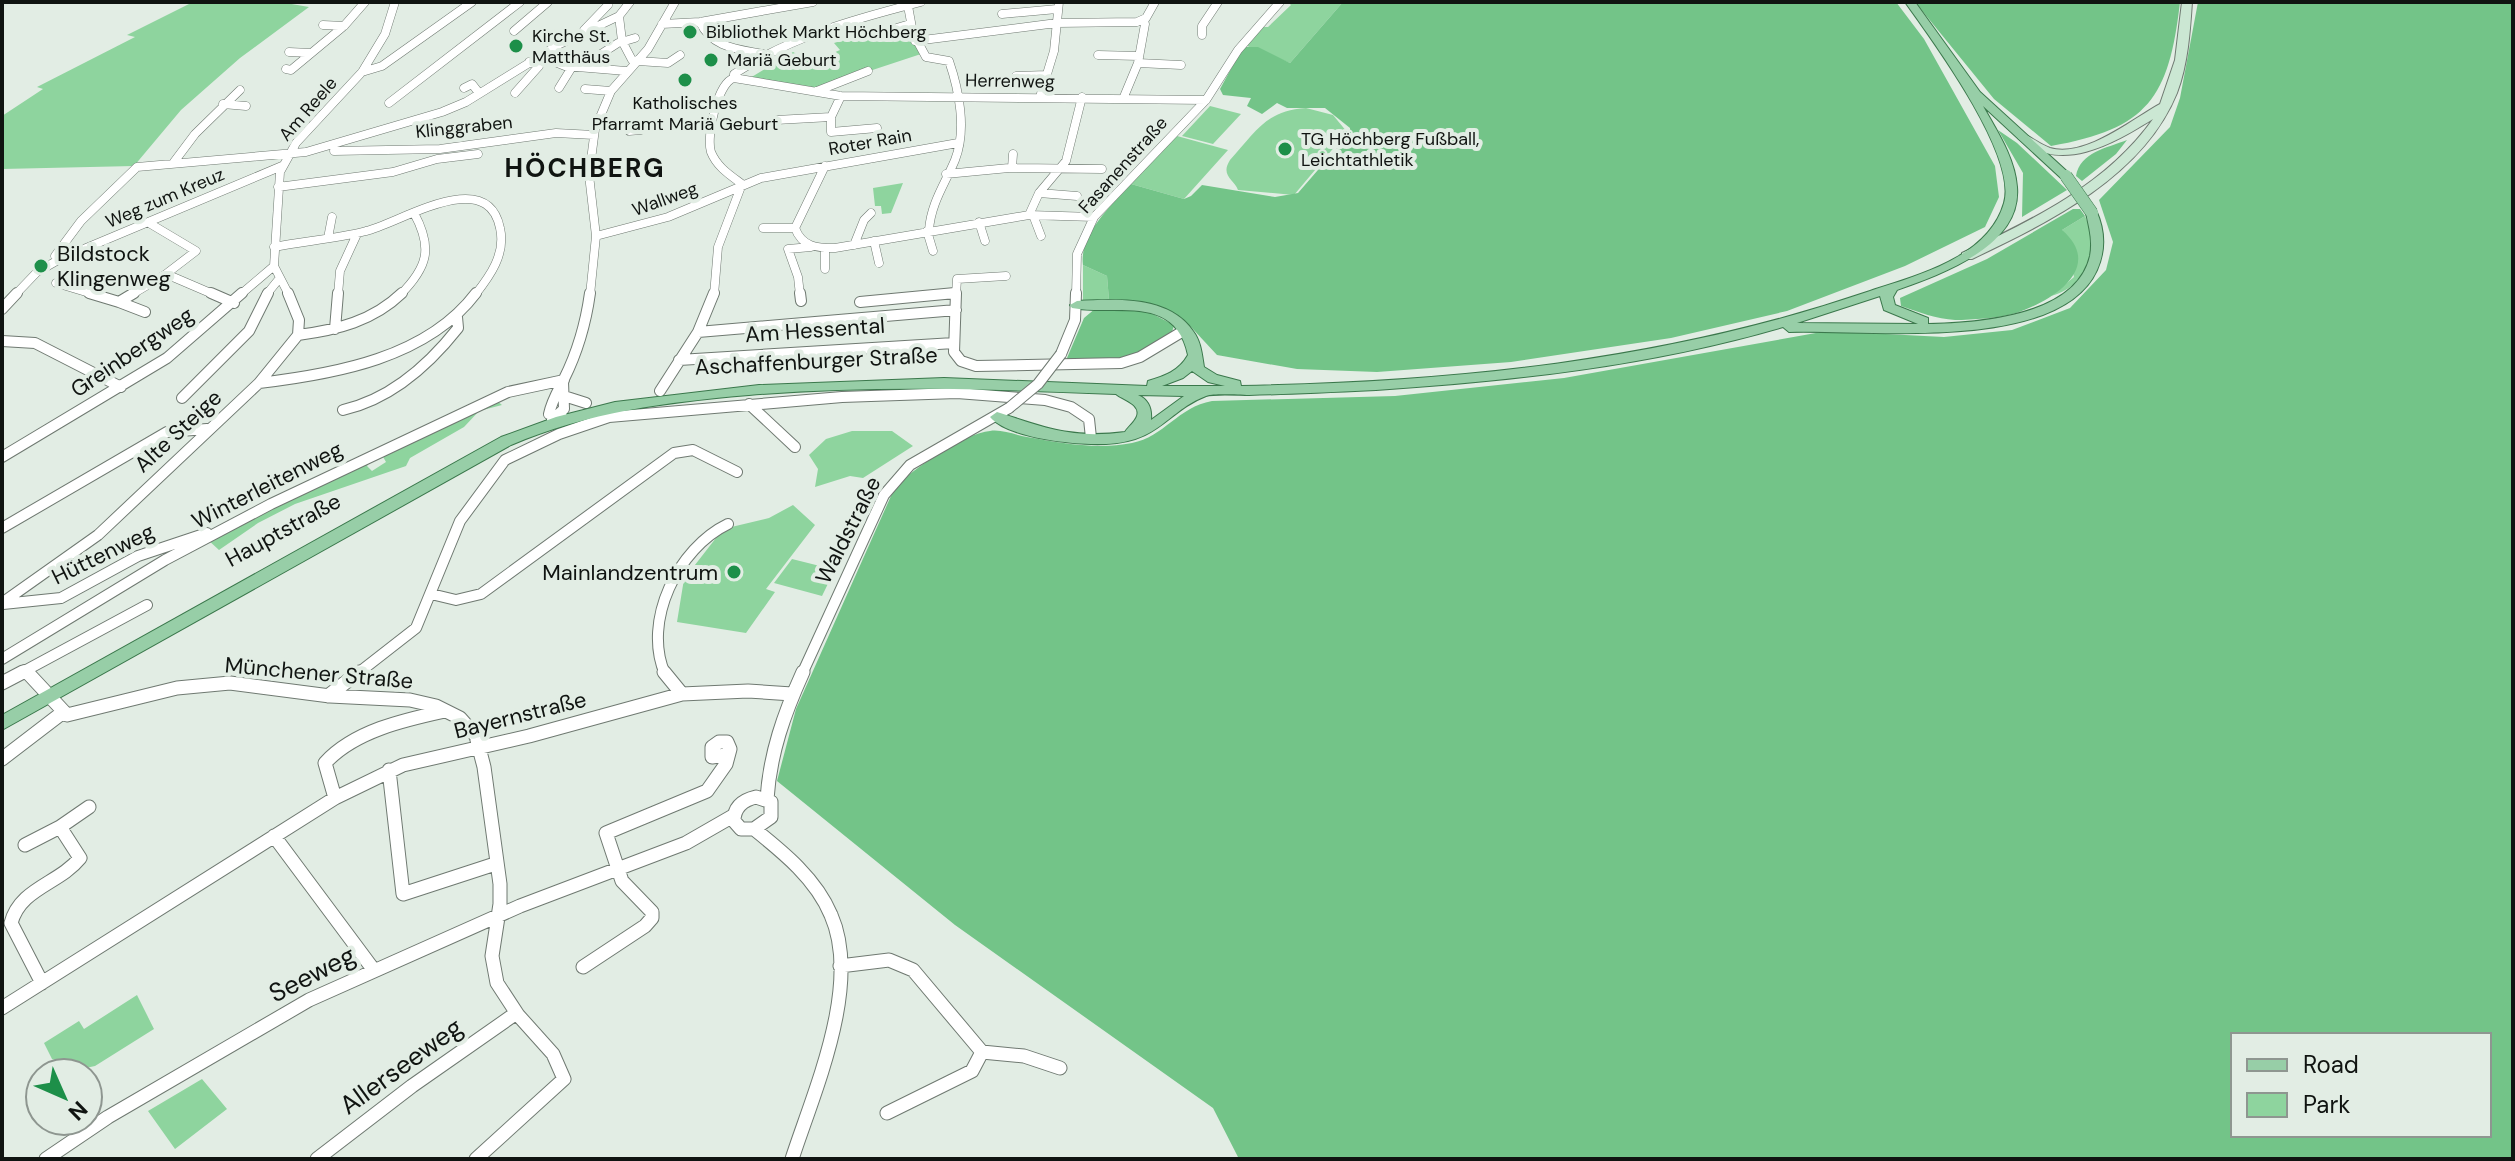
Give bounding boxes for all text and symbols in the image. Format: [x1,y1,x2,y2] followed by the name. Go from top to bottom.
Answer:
[706,20,927,44] place label: Bibliothek Markt Höchberg
[681,23,699,41] marker: Bibliothek Markt Höchberg
[532,24,610,69] place label: Kirche St. Matthäus
[507,37,525,55] marker: Kirche St. Matthäus
[727,48,837,72] place label: Mariä Geburt
[702,51,720,69] marker: Mariä Geburt
[965,68,1055,94] street label: Herrenweg
[676,71,694,89] marker: Katholisches Pfarramt Mariä Geburt
[273,72,343,146] street label: Am Reele
[592,91,778,136] place label: Katholisches Pfarramt Mariä Geburt
[414,110,514,144] street label: Klinggraben
[1073,111,1173,219] street label: Fasanenstraße
[827,123,913,161] street label: Roter Rain
[1301,127,1479,172] place label: TG Höchberg Fußball, Leichtathletik
[1276,140,1294,158] marker: TG Höchberg Fußball, Leichtathletik
[504,151,666,185] district label: HÖCHBERG
[102,162,228,234] street label: Weg zum Kreuz
[629,176,701,222] street label: Wallweg
[57,239,171,293] place label: Bildstock Klingenweg
[32,257,50,275] marker: Bildstock Klingenweg
[65,300,199,404] street label: Greinbergweg
[744,311,886,349] street label: Am Hessental
[694,340,938,382] street label: Aschaffenburger Straße
[128,383,228,479] street label: Alte Steige
[187,435,347,535] street label: Winterleitenweg
[809,471,887,589] street label: Waldstraße
[220,486,346,574] street label: Hauptstraße
[47,517,159,591] street label: Hüttenweg
[542,558,718,587] place label: Mainlandzentrum
[725,563,743,581] marker: Mainlandzentrum
[224,650,414,696] street label: Münchener Straße
[451,685,589,745] street label: Bayernstraße
[263,938,361,1010] street label: Seeweg
[333,1010,469,1122] street label: Allerseeweg
[2231,1033,2491,1137] legend
[2303,1049,2359,1080] text: Road
[24,1057,104,1137] north arrow
[2303,1089,2350,1120] text: Park
[62,1095,94,1127] text: N

